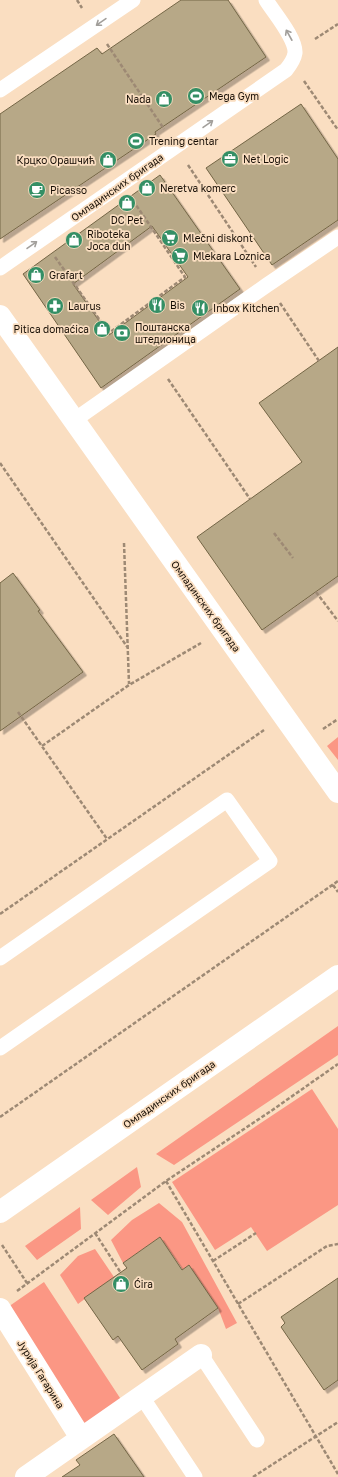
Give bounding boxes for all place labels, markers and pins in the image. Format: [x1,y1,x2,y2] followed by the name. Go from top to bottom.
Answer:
[186,86,206,106] sports icon: Mega Gym
[154,89,174,109] shop icon: Nada
[209,90,259,102] place label: Mega Gym
[126,93,151,105] place label: Nada
[126,131,146,151] sports icon: Trening centar
[149,135,218,147] place label: Trening centar
[220,149,240,169] office icon: Net Logic
[98,150,118,170] shop icon: Крцко Орашчић
[243,153,289,165] place label: Net Logic
[16,154,95,166] place label: Крцко Орашчић
[137,178,157,198] shop icon: Neretva komerc
[27,180,47,200] cafe icon: Picasso
[160,182,237,194] place label: Neretva komerc
[50,184,87,196] place label: Picasso
[117,193,137,213] shop icon: DC Pet
[111,214,143,226] place label: DC Pet
[87,228,131,252] place label: Riboteka Joca duh
[160,228,180,248] supermarket icon: Mlečni diskont
[64,230,84,250] shop icon: Riboteka Joca duh
[183,232,253,244] place label: Mlečni diskont
[170,246,190,266] supermarket icon: Mlekara Loznica
[193,250,270,262] place label: Mlekara Loznica
[26,265,46,285] shop icon: Grafart
[49,269,83,281] place label: Grafart
[147,295,167,315] restaurant icon: Bis
[45,296,65,316] pharmacy icon: Laurus
[190,298,210,318] restaurant icon: Inbox Kitchen
[170,299,185,311] place label: Bis
[68,300,101,312] place label: Laurus
[213,302,279,314] place label: Inbox Kitchen
[92,319,112,339] shop icon: Pitica domaćica
[135,321,196,345] place label: Поштанска штедионица
[14,323,89,335] place label: Pitica domaćica
[112,323,132,343] bank icon: Поштанска штедионица
[111,1274,131,1294] shop icon: Ćira
[134,1278,153,1290] place label: Ćira

